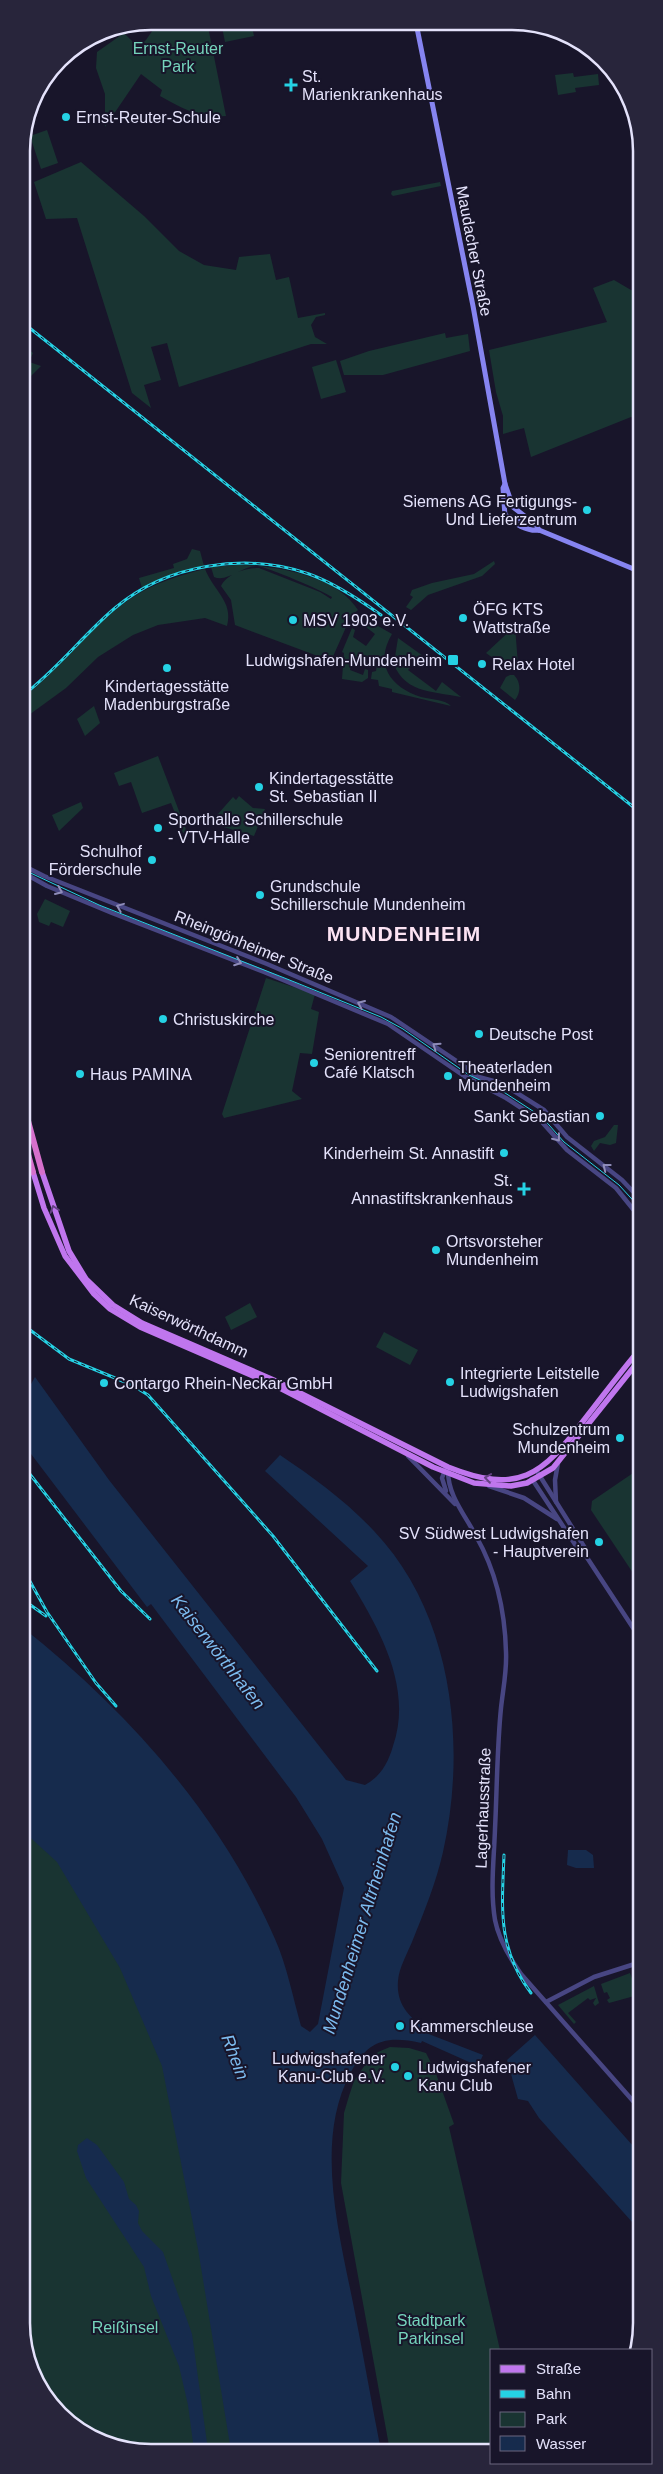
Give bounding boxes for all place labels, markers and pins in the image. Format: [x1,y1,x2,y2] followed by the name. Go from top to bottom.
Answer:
[302,68,443,103] place label: St. Marienkrankenhaus
[284,78,298,92] marker: St. Marienkrankenhaus
[76,109,221,126] place label: Ernst-Reuter-Schule
[60,111,72,123] marker: Ernst-Reuter-Schule
[403,493,577,528] place label: Siemens AG Fertigungs- Und Lieferzentrum
[581,504,593,516] marker: Siemens AG Fertigungs- Und Lieferzentrum
[473,601,551,636] place label: ÖFG KTS Wattstraße
[303,612,409,629] place label: MSV 1903 e.V.
[457,612,469,624] marker: ÖFG KTS Wattstraße
[287,614,299,626] marker: MSV 1903 e.V.
[245,652,442,669] place label: Ludwigshafen-Mundenheim
[446,653,460,667] marker: Ludwigshafen-Mundenheim
[492,656,575,673] place label: Relax Hotel
[476,658,488,670] marker: Relax Hotel
[161,662,173,674] marker: Kindertagesstätte Madenburgstraße
[104,678,230,713] place label: Kindertagesstätte Madenburgstraße
[269,770,394,805] place label: Kindertagesstätte St. Sebastian II
[253,781,265,793] marker: Kindertagesstätte St. Sebastian II
[168,811,343,846] place label: Sporthalle Schillerschule - VTV-Halle
[152,822,164,834] marker: Sporthalle Schillerschule - VTV-Halle
[49,843,143,878] place label: Schulhof Förderschule
[146,854,158,866] marker: Schulhof Förderschule
[270,878,466,913] place label: Grundschule Schillerschule Mundenheim
[254,889,266,901] marker: Grundschule Schillerschule Mundenheim
[173,1011,274,1028] place label: Christuskirche
[157,1013,169,1025] marker: Christuskirche
[489,1026,594,1043] place label: Deutsche Post
[473,1028,485,1040] marker: Deutsche Post
[324,1046,416,1081] place label: Seniorentreff Café Klatsch
[308,1057,320,1069] marker: Seniorentreff Café Klatsch
[458,1059,552,1094] place label: Theaterladen Mundenheim
[90,1066,192,1083] place label: Haus PAMINA
[74,1068,86,1080] marker: Haus PAMINA
[442,1070,454,1082] marker: Theaterladen Mundenheim
[473,1108,590,1125] place label: Sankt Sebastian
[594,1110,606,1122] marker: Sankt Sebastian
[323,1145,495,1162] place label: Kinderheim St. Annastift
[498,1147,510,1159] marker: Kinderheim St. Annastift
[351,1172,513,1207] place label: St. Annastiftskrankenhaus
[517,1182,531,1196] marker: St. Annastiftskrankenhaus
[446,1233,544,1268] place label: Ortsvorsteher Mundenheim
[430,1244,442,1256] marker: Ortsvorsteher Mundenheim
[460,1365,600,1400] place label: Integrierte Leitstelle Ludwigshafen
[114,1375,333,1392] place label: Contargo Rhein-Neckar GmbH
[444,1376,456,1388] marker: Integrierte Leitstelle Ludwigshafen
[98,1377,110,1389] marker: Contargo Rhein-Neckar GmbH
[512,1421,610,1456] place label: Schulzentrum Mundenheim
[614,1432,626,1444] marker: Schulzentrum Mundenheim
[399,1525,589,1560] place label: SV Südwest Ludwigshafen - Hauptverein
[593,1536,605,1548] marker: SV Südwest Ludwigshafen - Hauptverein
[410,2018,534,2035] place label: Kammerschleuse
[394,2020,406,2032] marker: Kammerschleuse
[272,2050,386,2085] place label: Ludwigshafener Kanu-Club e.V.
[418,2059,532,2094] place label: Ludwigshafener Kanu Club
[389,2061,401,2073] marker: Ludwigshafener Kanu-Club e.V.
[402,2070,414,2082] marker: Ludwigshafener Kanu Club

